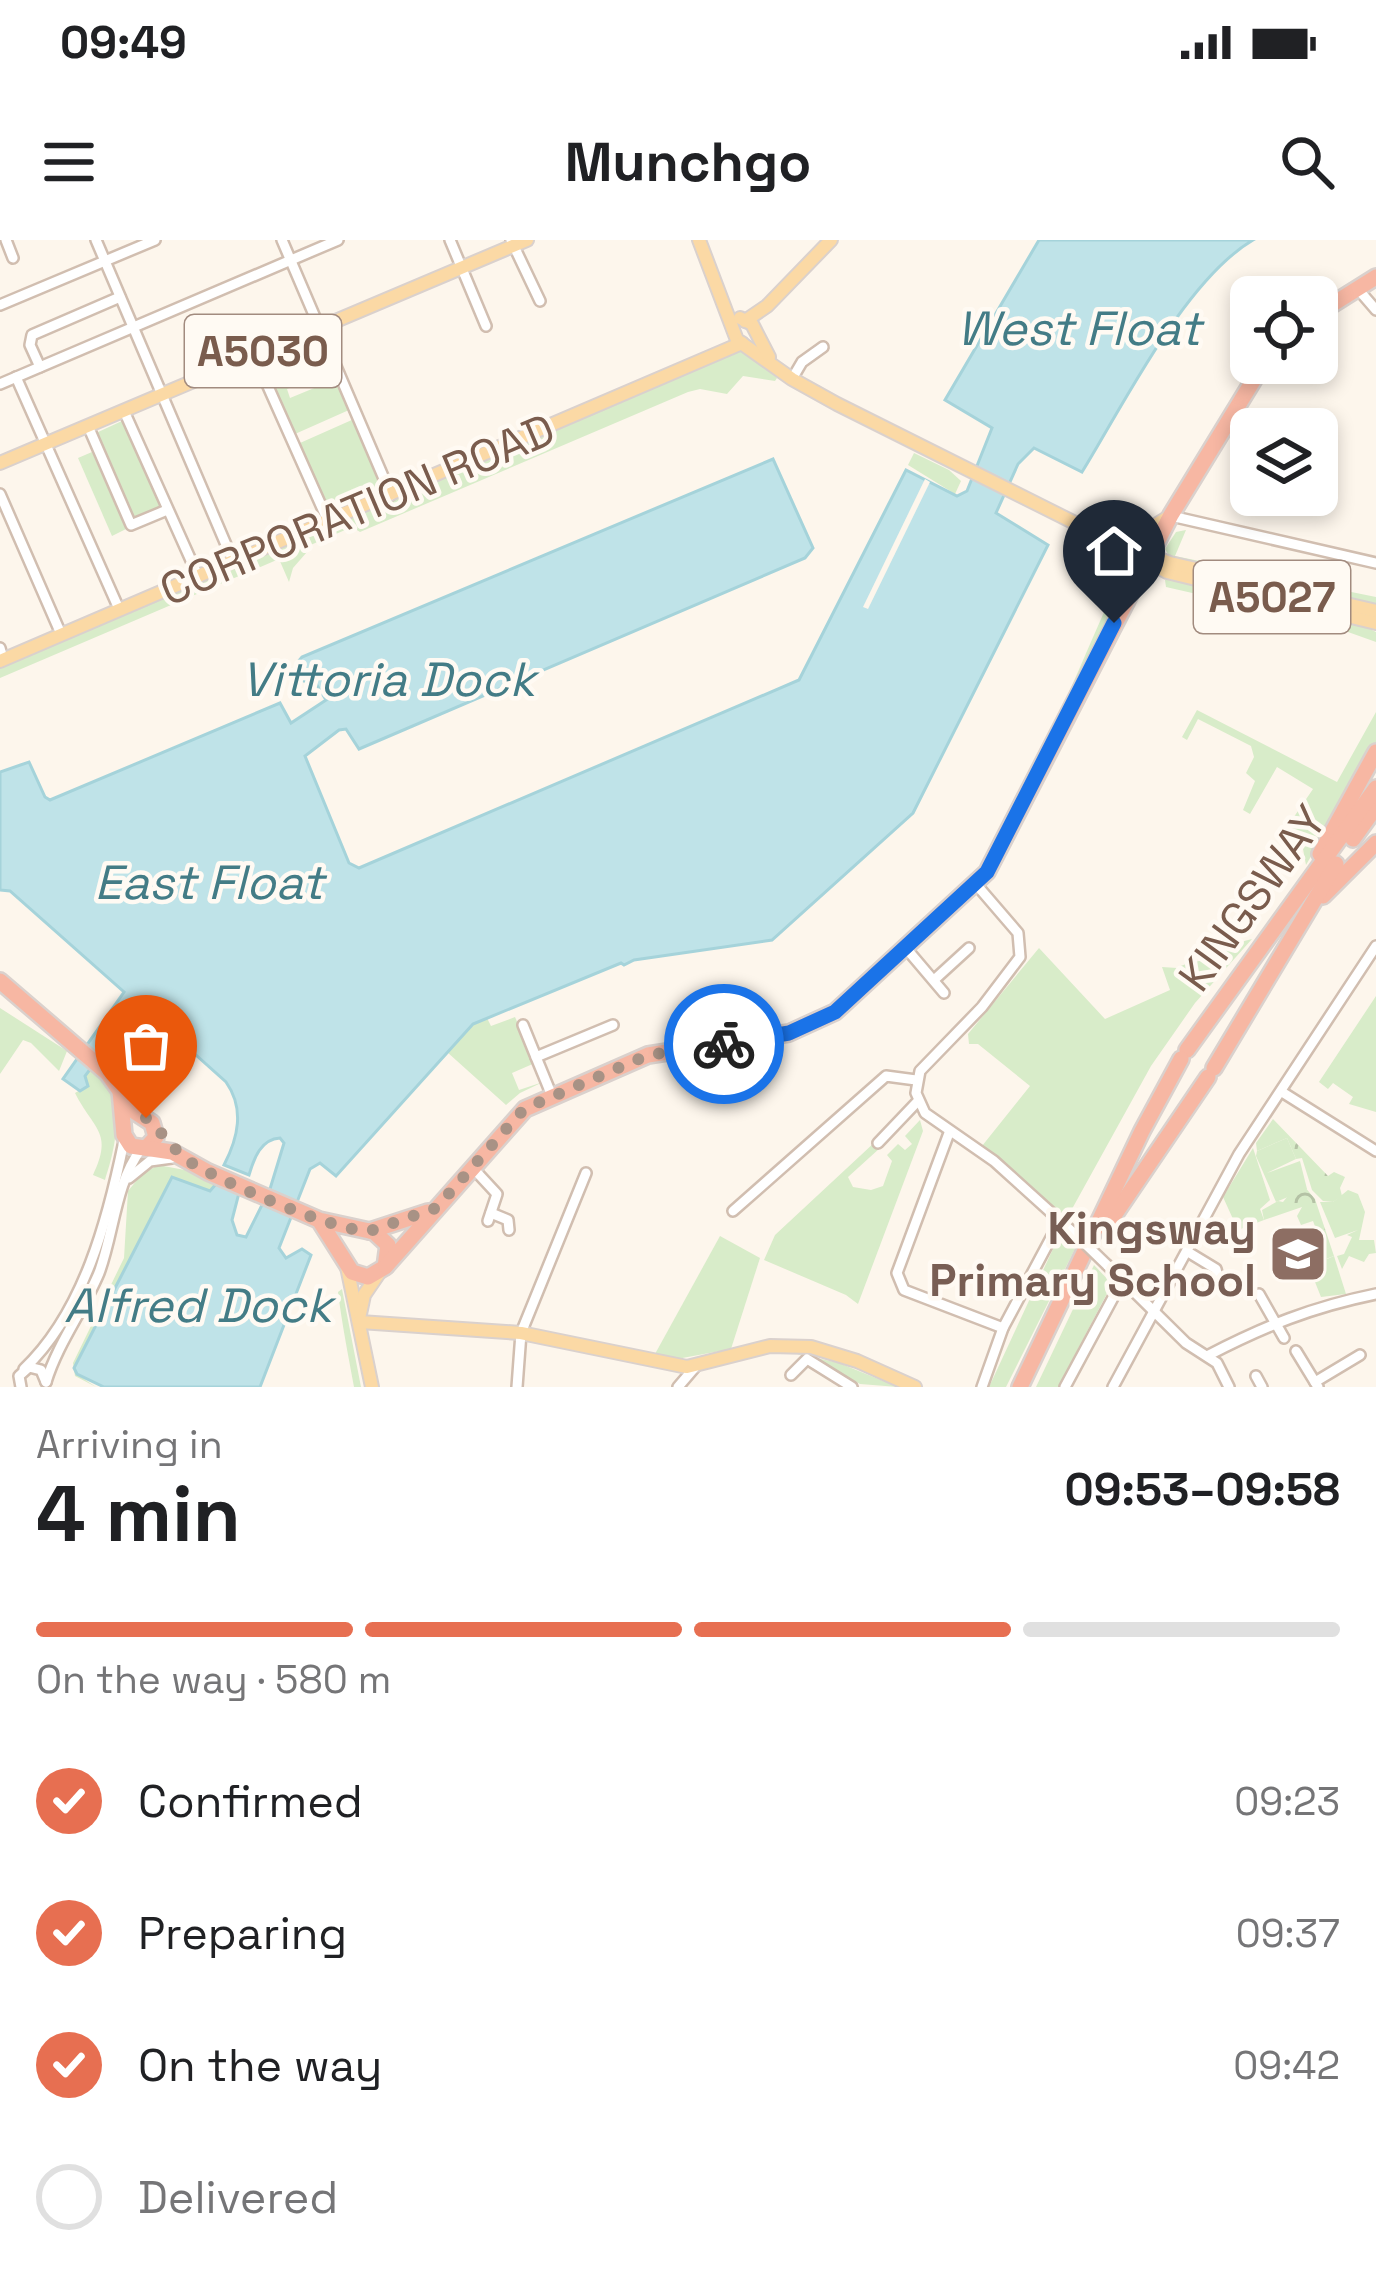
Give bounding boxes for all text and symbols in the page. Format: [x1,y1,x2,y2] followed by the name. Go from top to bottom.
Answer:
[60,14,187,71] text: 09:49
[565,128,811,197] text: Munchgo
[36,129,102,195] icon: menu
[1274,129,1340,195] icon: search
[1230,276,1338,516] map controls
[1230,276,1338,384] button: locate
[957,298,1205,359] water label: West Float
[185,315,341,387] road number: A5030
[151,401,563,618] street label: CORPORATION ROAD
[1230,408,1338,516] button: layers
[1063,500,1165,623] pin
[1081,518,1147,584] icon: home
[1194,561,1350,633] road number: A5027
[241,649,540,710] water label: Vittoria Dock
[1166,794,1339,1002] street label: KINGSWAY
[94,852,327,913] water label: East Float
[664,984,784,1104] courier
[95,995,197,1118] pin
[691,1011,757,1077] icon: bike
[113,1013,179,1079] icon: bag
[929,1200,1256,1309] place label: Kingsway Primary School
[1267,1223,1329,1285] school or university icon: Kingsway Primary School
[64,1275,337,1336] water label: Alfred Dock
[36,1420,223,1469] text: Arriving in
[1065,1461,1340,1518] text: 09:53–09:58
[36,1464,241,1564] text: 4 min
[36,1655,391,1704] text: On the way · 580 m
[36,1768,102,1834] icon: check
[138,1773,363,1830] text: Confirmed
[1234,1777,1340,1826] text: 09:23
[36,1900,102,1966] icon: check
[138,1905,347,1962] text: Preparing
[1236,1909,1340,1958] text: 09:37
[36,2032,102,2098] icon: check
[138,2037,382,2094] text: On the way
[1233,2041,1340,2090] text: 09:42
[138,2169,338,2226] text: Delivered

